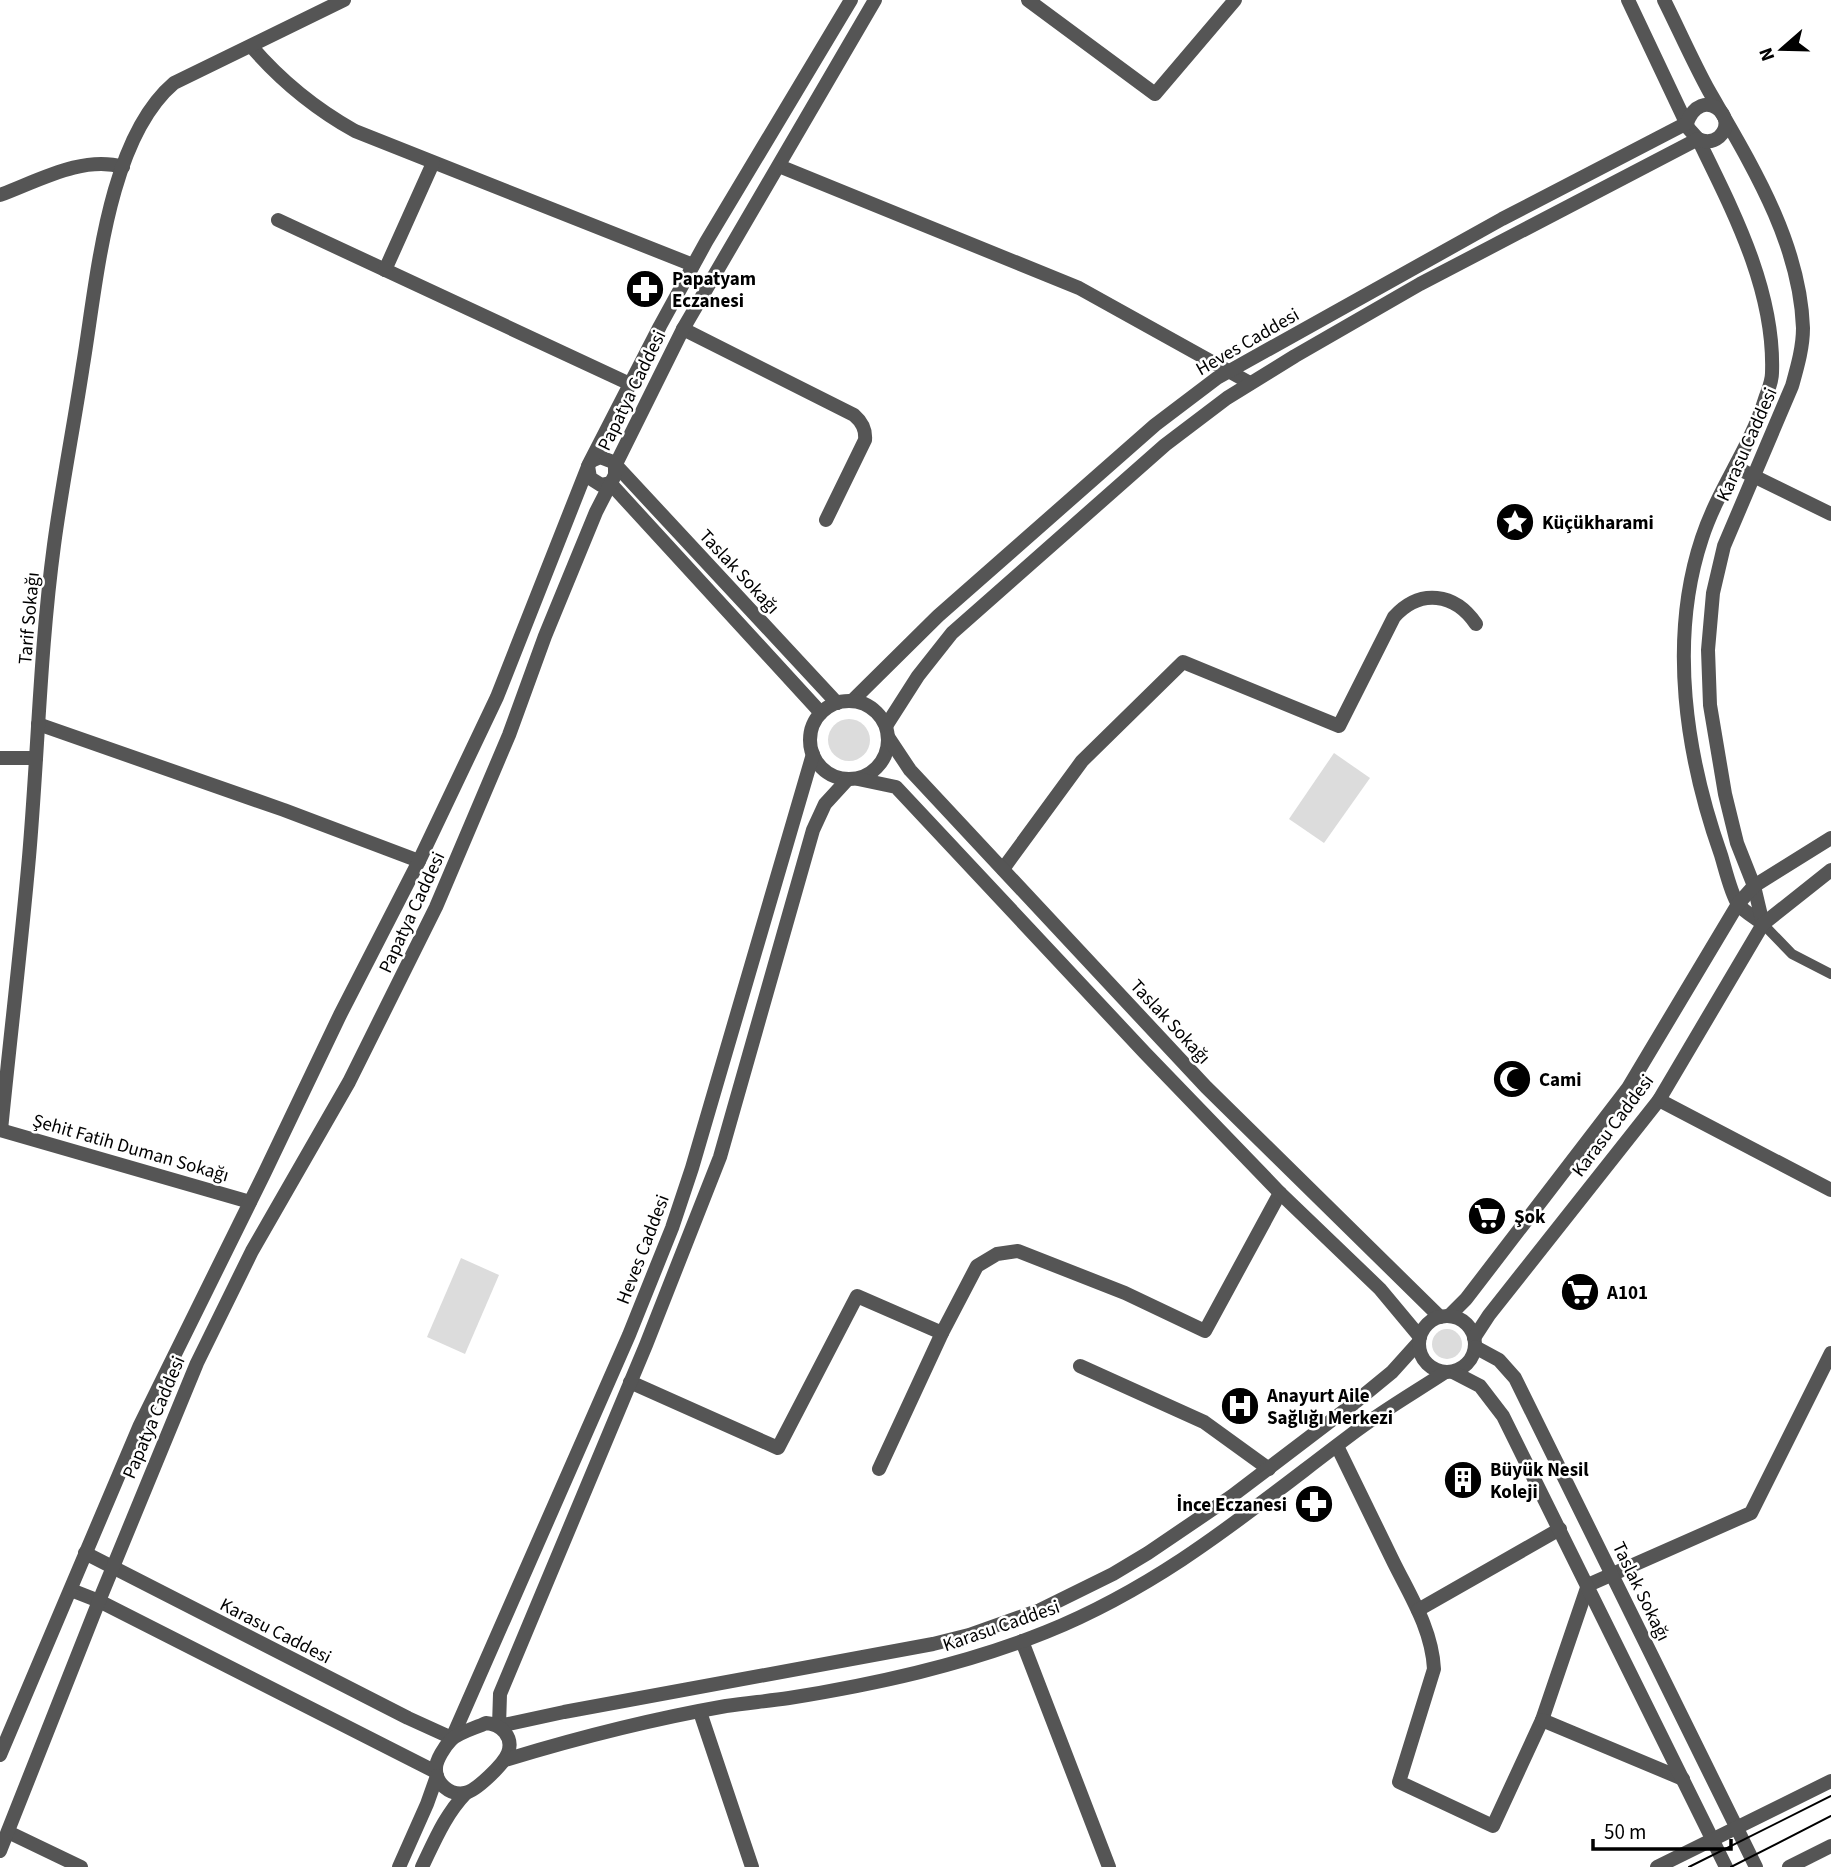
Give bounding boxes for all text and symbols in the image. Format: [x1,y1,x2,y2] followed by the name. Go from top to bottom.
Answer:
[1747,14,1817,84] north arrow
[1753,44,1782,65] text: N
[672,266,756,315] place label: Papatyam Eczanesi
[624,268,666,310] pharmacy icon: Papatyam Eczanesi
[1191,302,1305,383] street label: Heves Caddesi
[592,326,673,455] street label: Papatya Caddesi
[1710,383,1785,506] street label: Karasu Caddesi
[1494,501,1536,543] place icon: Küçükharami
[1542,510,1654,537] place label: Küçükharami
[692,524,785,621] street label: Taslak Sokağı
[12,571,47,665] street label: Tarif Sokağı
[372,848,452,978] street label: Papatya Caddesi
[1123,974,1216,1071] street label: Taslak Sokağı
[1491,1058,1533,1100] mosque icon: Cami
[1539,1067,1582,1094] place label: Cami
[1566,1069,1661,1183] street label: Karasu Caddesi
[29,1107,232,1189] street label: Şehit Fatih Duman Sokağı
[610,1191,677,1308] street label: Heves Caddesi
[1466,1195,1508,1237] supermarket icon: Şok
[1514,1204,1546,1231] place label: Şok
[1559,1271,1601,1313] supermarket icon: A101
[1606,1280,1648,1307] place label: A101
[116,1352,192,1483] street label: Papatya Caddesi
[1266,1383,1393,1432] place label: Anayurt Aile Sağlığı Merkezi
[1219,1385,1261,1427] hospital icon: Anayurt Aile Sağlığı Merkezi
[1490,1457,1589,1506] place label: Büyük Nesil Koleji
[1442,1459,1484,1501] building icon: Büyük Nesil Koleji
[1293,1483,1335,1525] pharmacy icon: İnce Eczanesi
[1176,1492,1287,1519] place label: İnce Eczanesi
[1605,1537,1676,1646] street label: Taslak Sokağı
[215,1592,336,1671] street label: Karasu Caddesi
[939,1594,1064,1659] street label: Karasu Caddesi
[1593,1808,1731,1852] scale bar
[1604,1817,1646,1847] text: 50 m

